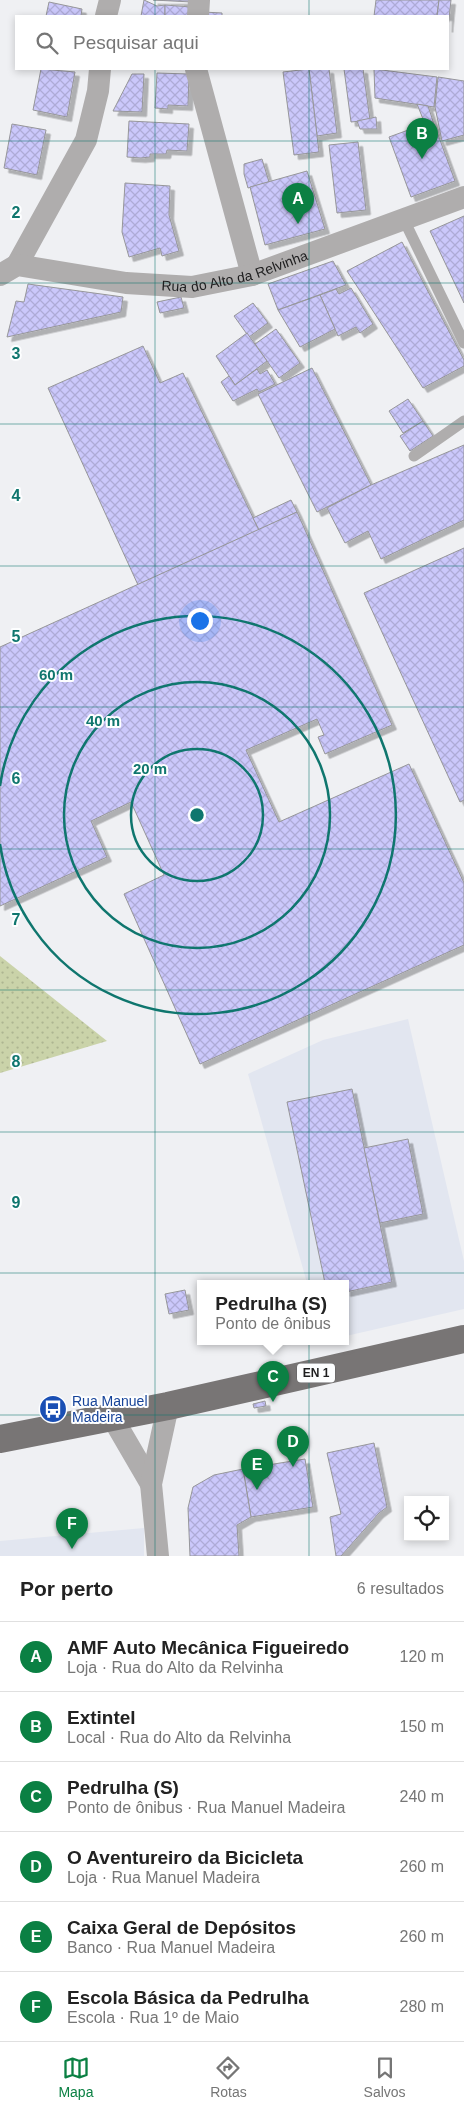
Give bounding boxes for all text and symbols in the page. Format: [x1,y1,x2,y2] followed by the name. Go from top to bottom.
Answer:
[15,15,449,70] search box
[33,29,61,57] icon: search
[73,32,199,53] text: Pesquisar aqui
[406,118,438,159] pin: B
[282,183,314,224] pin: A
[12,204,21,221] text: 2
[161,247,310,295] street label: Rua do Alto da Relvinha
[12,345,21,362] text: 3
[12,487,21,504] text: 4
[187,608,213,634] your location
[12,628,21,645] text: 5
[39,666,73,683] text: 60 m
[86,712,120,729] text: 40 m
[133,760,167,777] text: 20 m
[12,770,21,787] text: 6
[188,806,206,824] centre of rings
[12,911,21,928] text: 7
[12,1053,21,1070] text: 8
[12,1194,21,1211] text: 9
[197,1280,349,1345] popup
[215,1293,327,1314] text: Pedrulha (S)
[215,1315,331,1332] text: Ponto de ônibus
[257,1361,289,1402] pin: C
[297,1364,335,1382] road number: EN 1
[72,1393,148,1425] place label: Rua Manuel Madeira
[38,1394,68,1424] bus stop icon: Rua Manuel Madeira
[277,1426,309,1467] pin: D
[241,1449,273,1490] pin: E
[404,1496,449,1541] map controls
[404,1496,449,1541] button: locate
[56,1508,88,1549] pin: F
[20,1577,113,1600] text: Por perto
[357,1580,444,1597] text: 6 resultados
[67,1637,349,1658] text: AMF Auto Mecânica Figueiredo
[30,1648,42,1665] text: A
[400,1648,444,1665] text: 120 m
[67,1659,283,1676] text: Loja · Rua do Alto da Relvinha
[67,1707,136,1728] text: Extintel
[30,1718,42,1735] text: B
[400,1718,444,1735] text: 150 m
[67,1729,291,1746] text: Local · Rua do Alto da Relvinha
[67,1777,179,1798] text: Pedrulha (S)
[30,1788,42,1805] text: C
[400,1788,444,1805] text: 240 m
[67,1799,345,1816] text: Ponto de ônibus · Rua Manuel Madeira
[67,1847,303,1868] text: O Aventureiro da Bicicleta
[30,1858,42,1875] text: D
[400,1858,444,1875] text: 260 m
[67,1869,260,1886] text: Loja · Rua Manuel Madeira
[67,1917,296,1938] text: Caixa Geral de Depósitos
[31,1928,41,1945] text: E
[400,1928,444,1945] text: 260 m
[67,1939,275,1956] text: Banco · Rua Manuel Madeira
[67,1987,309,2008] text: Escola Básica da Pedrulha
[31,1998,41,2015] text: F
[400,1998,444,2015] text: 280 m
[67,2009,239,2026] text: Escola · Rua 1º de Maio
[58,2054,93,2100] tab: Mapa
[210,2054,247,2100] tab: Rotas
[364,2054,406,2100] tab: Salvos

